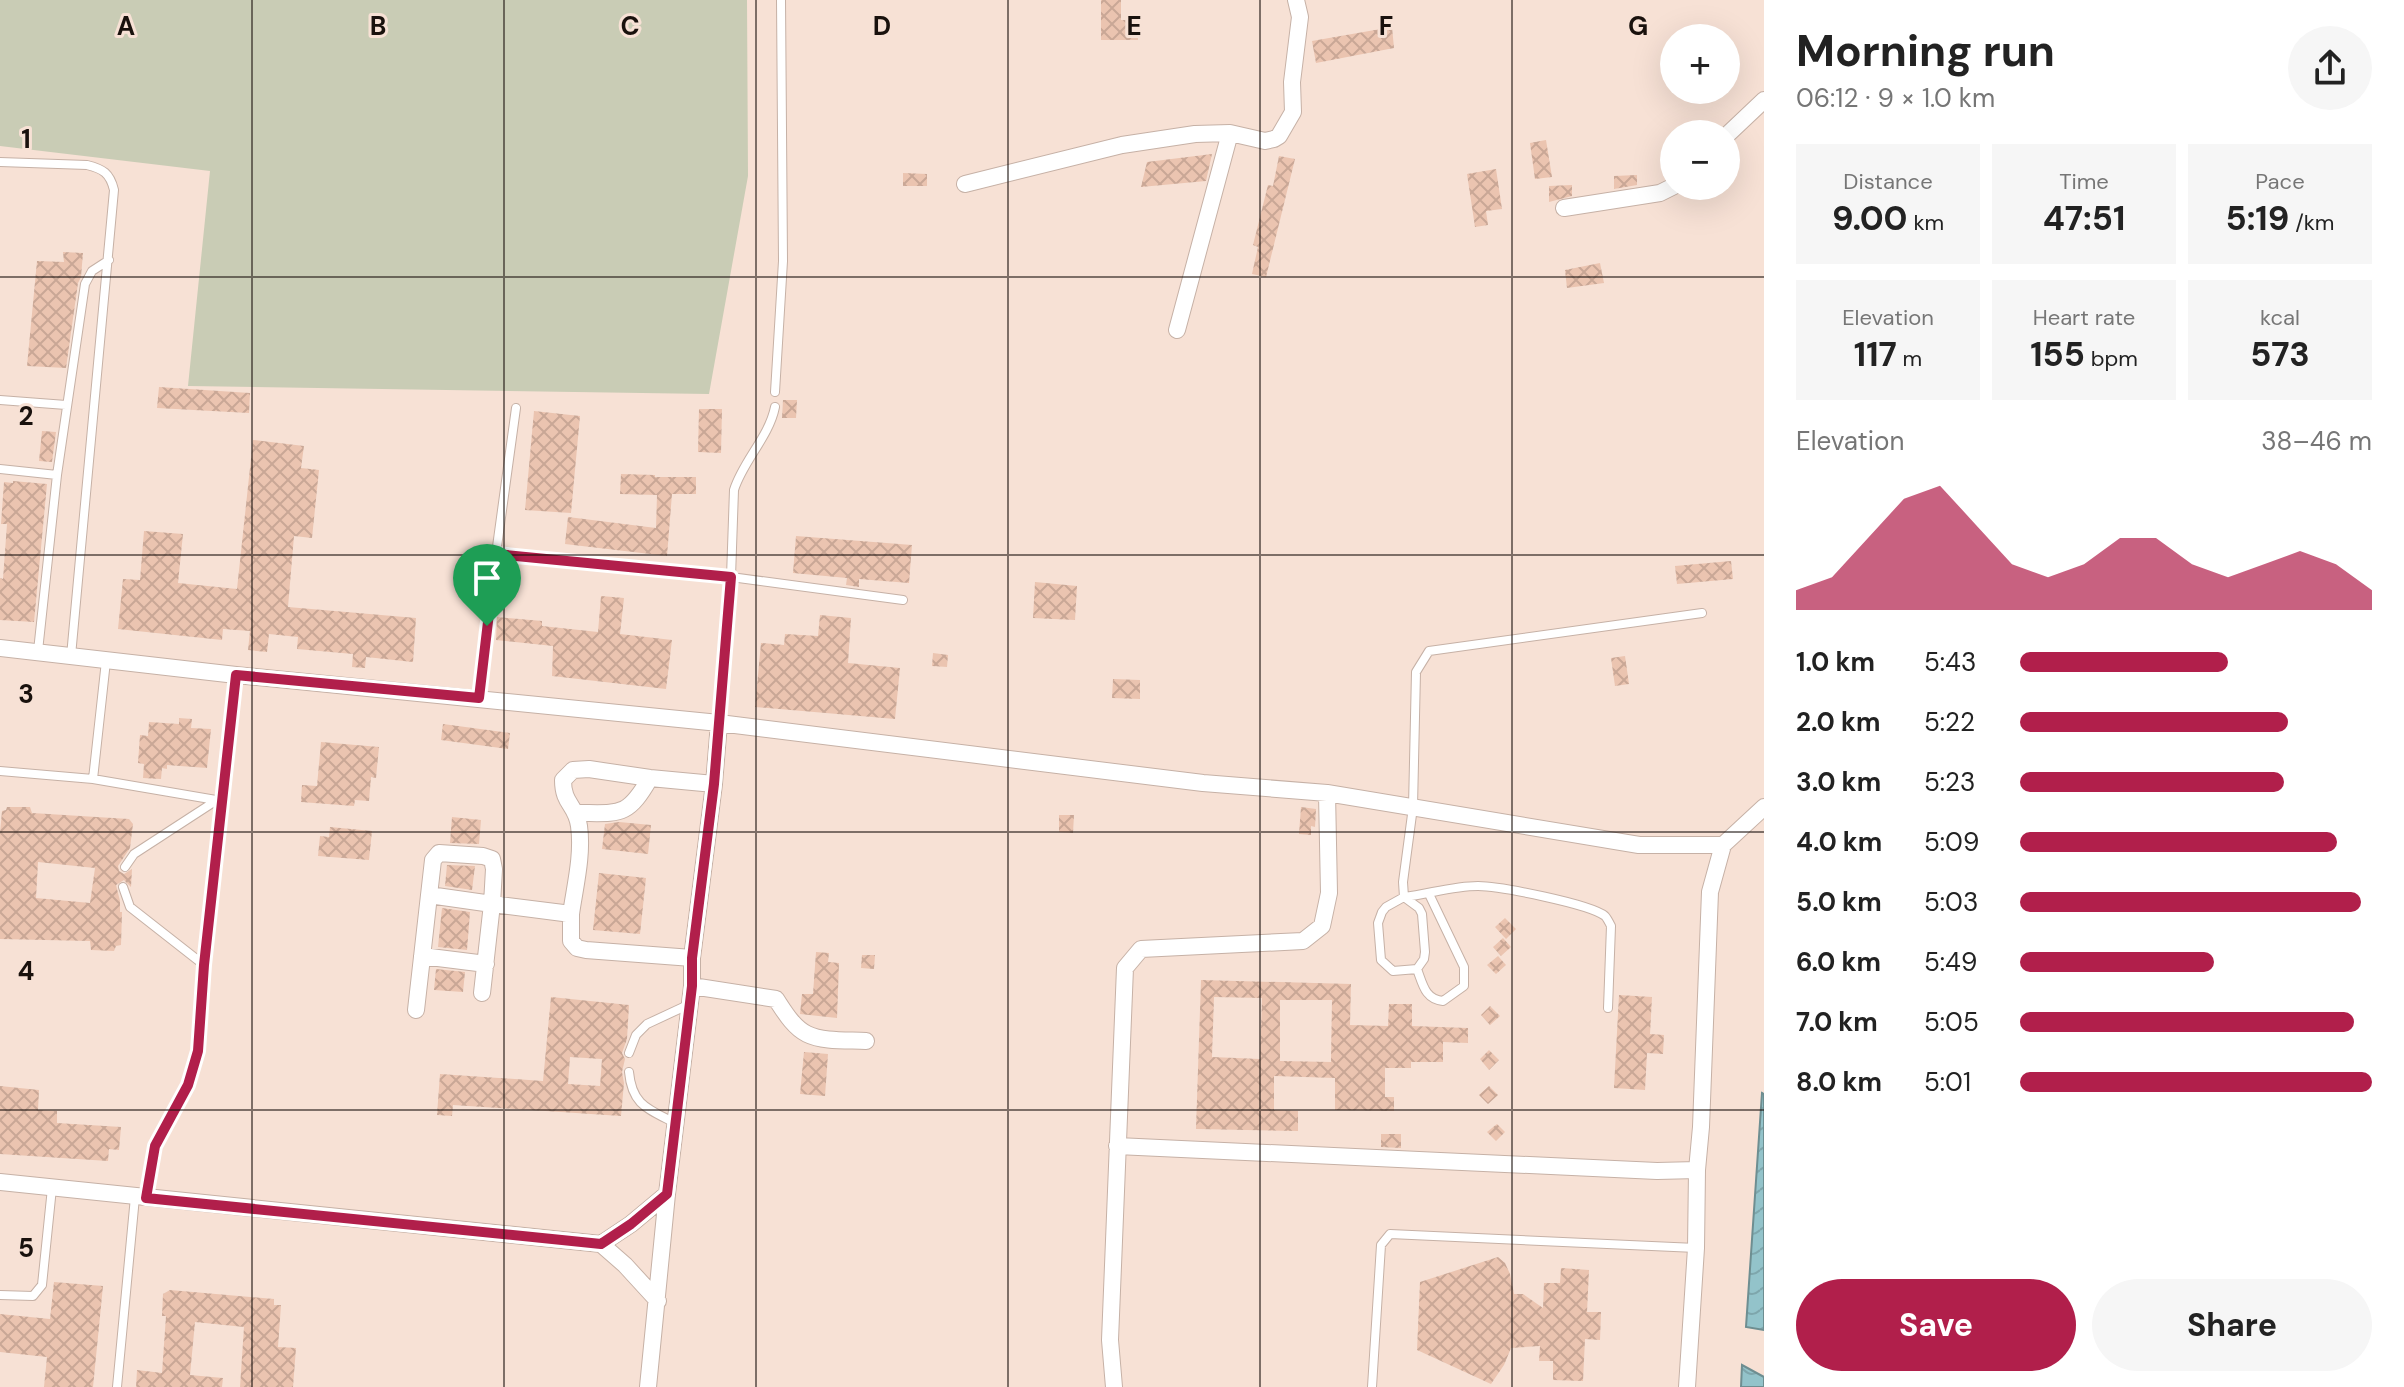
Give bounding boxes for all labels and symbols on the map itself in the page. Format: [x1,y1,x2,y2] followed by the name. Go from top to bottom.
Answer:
[117,9,135,43] text: A
[370,9,386,43] text: B
[620,9,640,43] text: C
[873,9,891,43] text: D
[1126,9,1142,43] text: E
[1379,9,1393,43] text: F
[1628,9,1648,43] text: G
[21,122,31,156] text: 1
[18,399,34,433] text: 2
[453,544,521,626] pin
[18,677,34,711] text: 3
[18,954,34,988] text: 4
[18,1231,34,1265] text: 5

